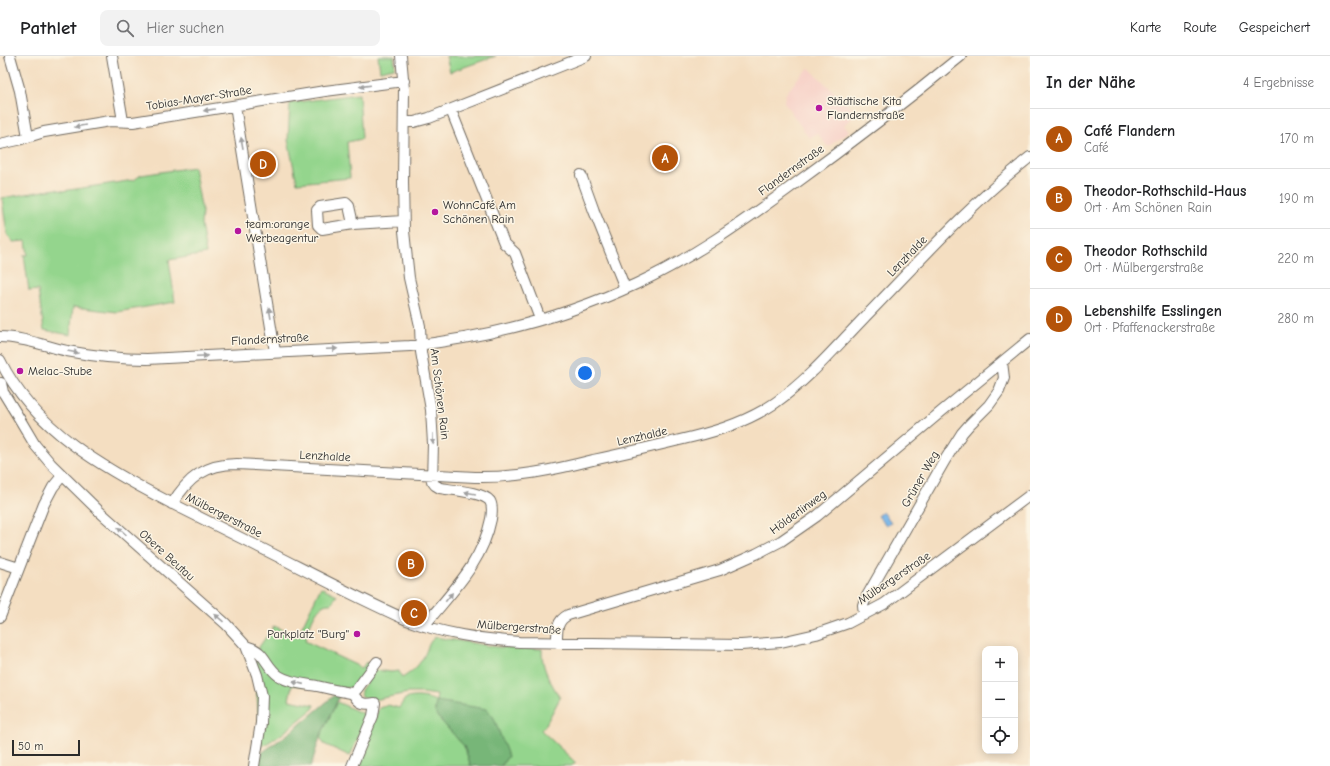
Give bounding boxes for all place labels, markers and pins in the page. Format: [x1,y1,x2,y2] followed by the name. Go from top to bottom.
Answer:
[827,94,905,122] place label: Städtische Kita Flandernstraße
[814,103,824,113] marker: Städtische Kita Flandernstraße
[652,143,678,173] pin: A
[250,149,276,179] pin: D
[443,198,516,226] place label: WohnCafé Am Schönen Rain
[430,207,440,217] marker: WohnCafé Am Schönen Rain
[245,217,319,245] place label: team:orange Werbeagentur
[233,226,243,236] marker: team:orange Werbeagentur
[28,364,92,378] place label: Melac-Stube
[15,366,25,376] marker: Melac-Stube
[398,549,424,579] pin: B
[401,598,427,628] pin: C
[267,627,349,641] place label: Parkplatz "Burg"
[352,629,362,639] marker: Parkplatz "Burg"

